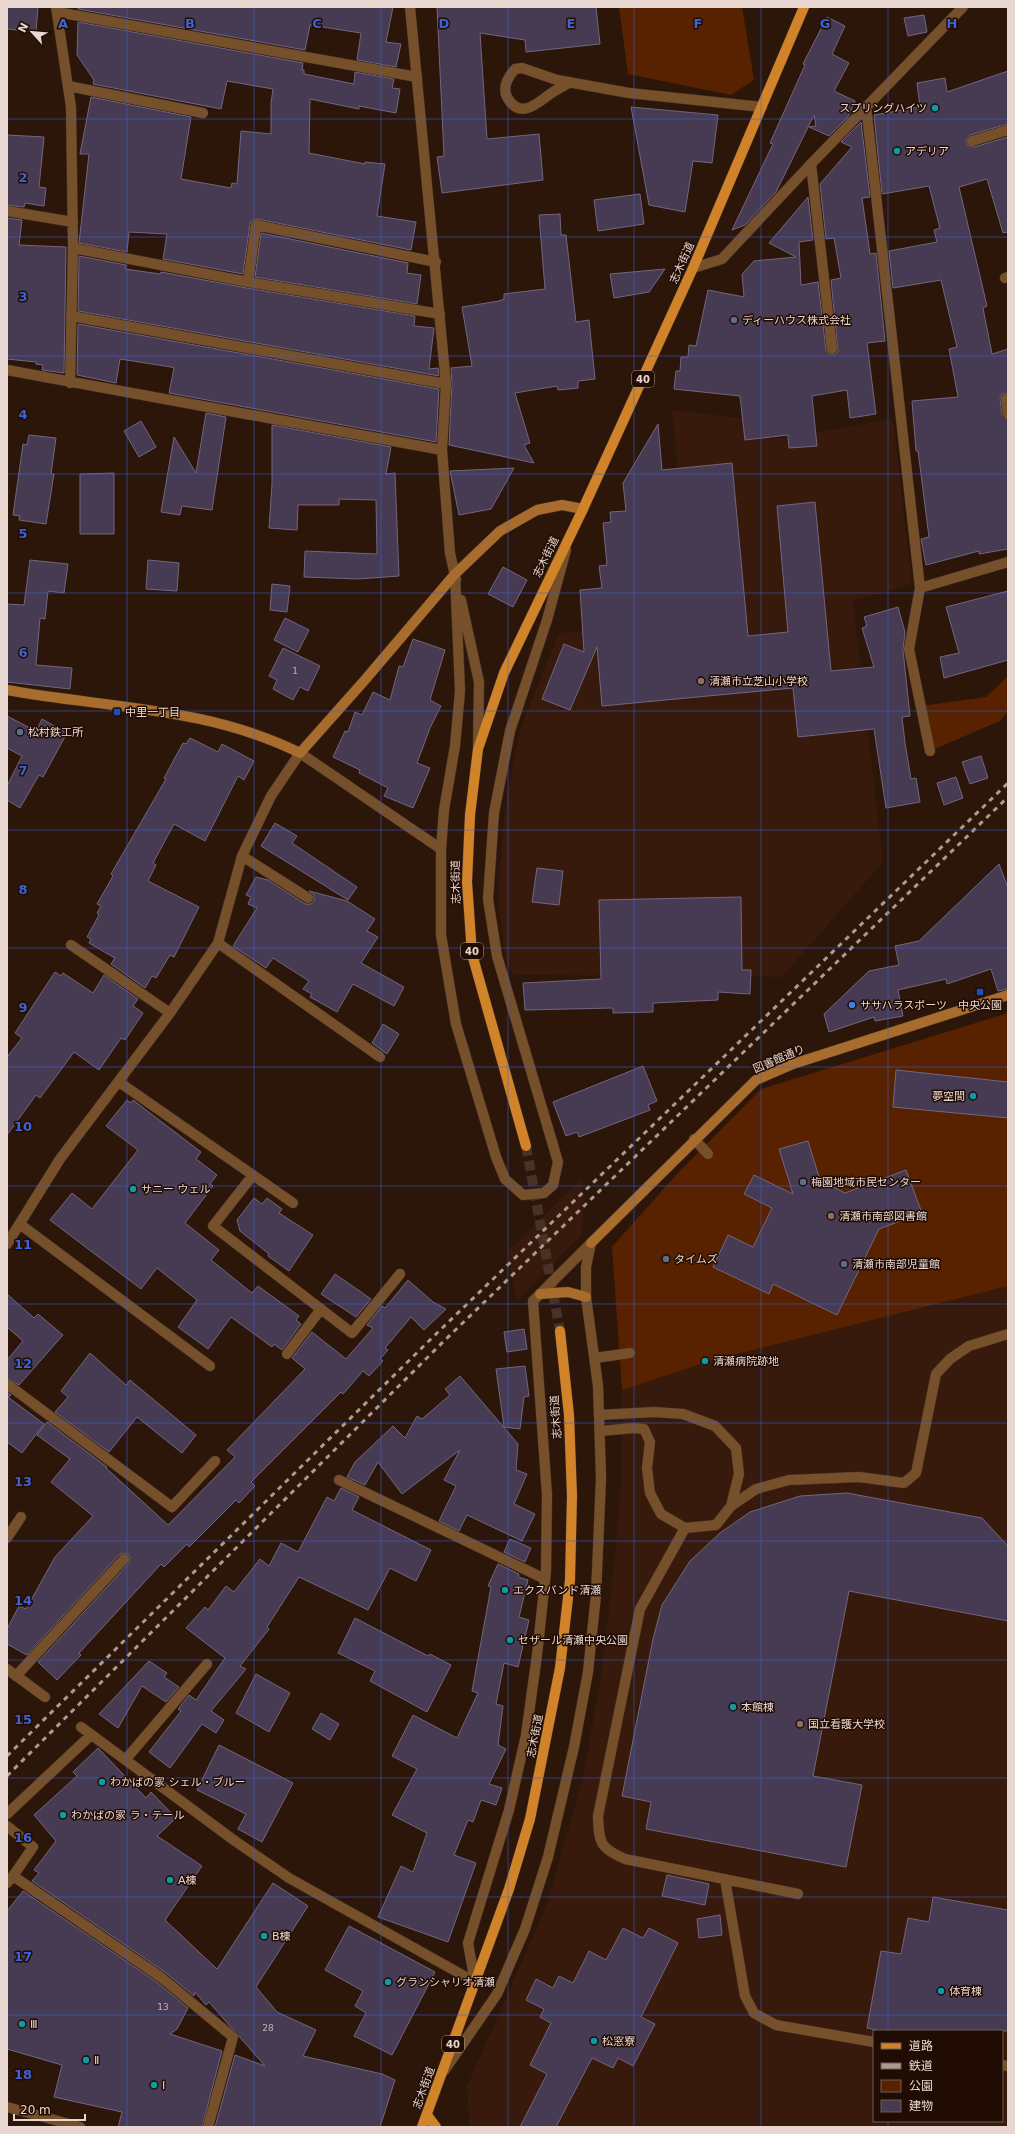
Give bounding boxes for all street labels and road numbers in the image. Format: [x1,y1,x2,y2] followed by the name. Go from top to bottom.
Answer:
[667,240,697,286] street label: 志木街道
[632,371,654,387] road number: 40
[531,534,561,580] street label: 志木街道
[449,860,463,904] street label: 志木街道
[461,943,483,959] road number: 40
[751,1042,807,1076] street label: 図書館通り
[548,1395,564,1439] street label: 志木街道
[524,1713,546,1759] street label: 志木街道
[442,2036,464,2052] road number: 40
[410,2065,438,2111] street label: 志木街道

